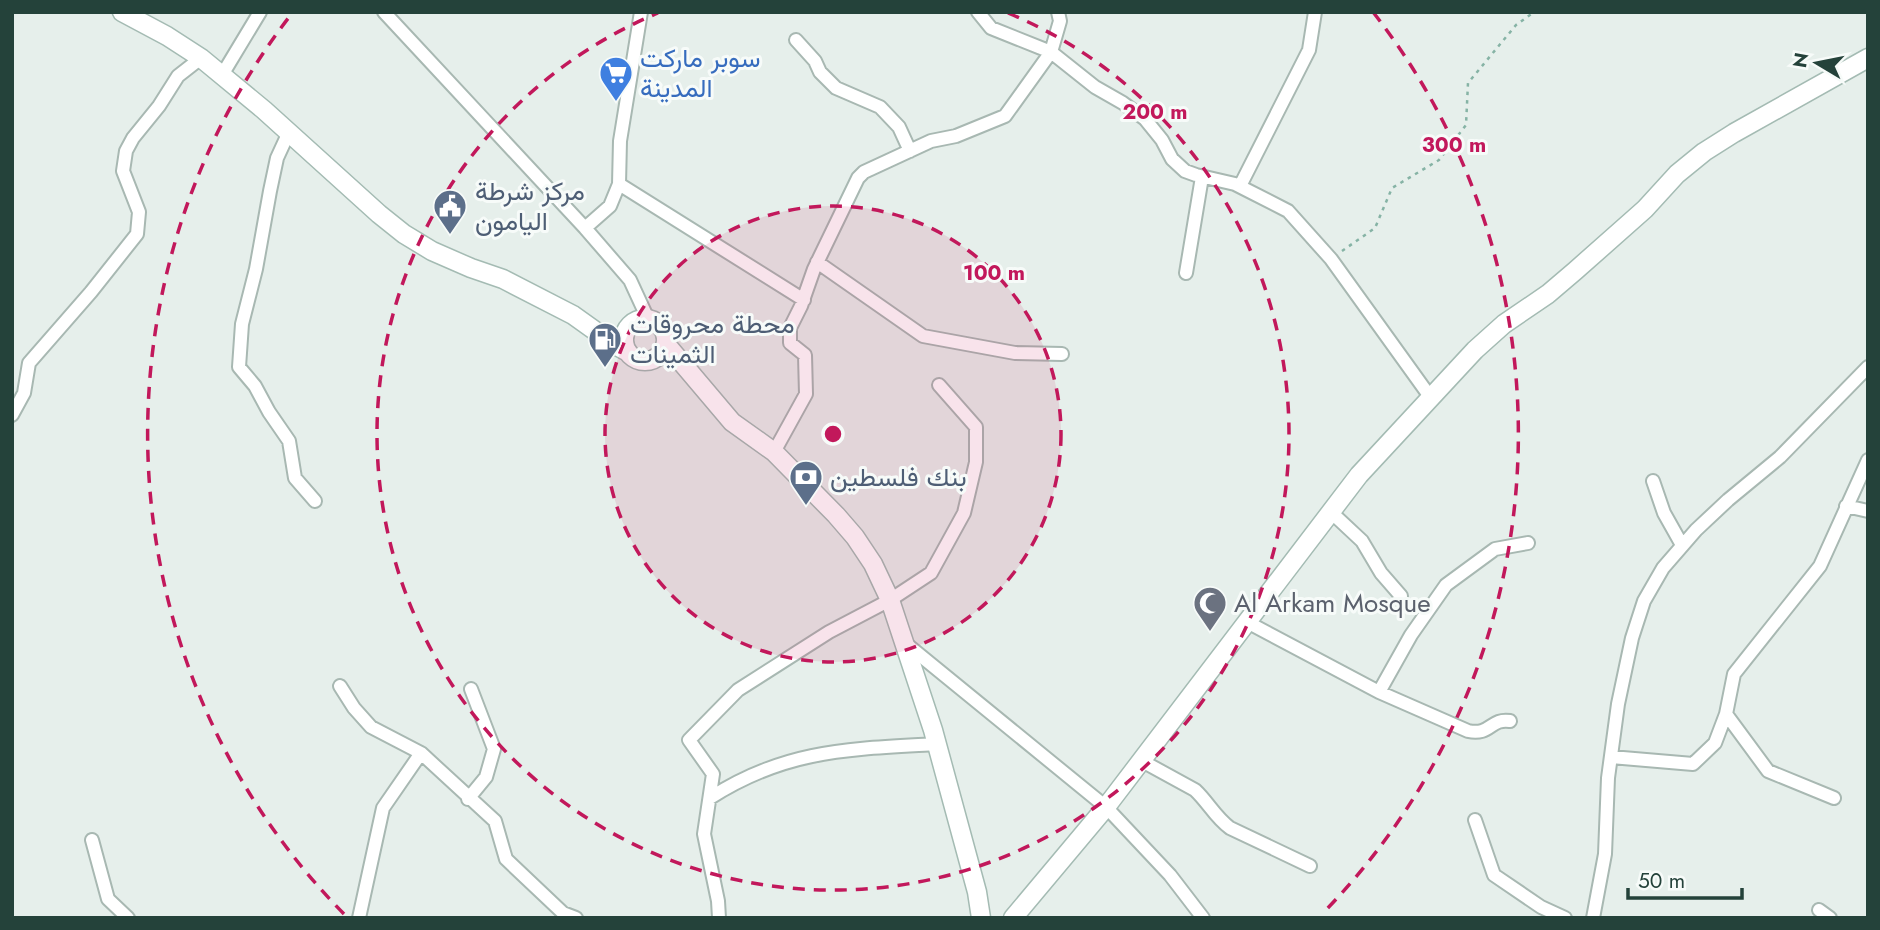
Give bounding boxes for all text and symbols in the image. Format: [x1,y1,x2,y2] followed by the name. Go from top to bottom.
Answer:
[1782,28,1852,98] north arrow
[640,39,760,107] place label: سوبر ماركت المدينة
[1786,50,1815,70] text: N
[597,54,635,103] supermarket icon: سوبر ماركت المدينة
[1122,97,1188,127] text: 200 m
[1422,130,1486,160] text: 300 m
[475,172,585,240] place label: مركز شرطة اليامون
[431,187,469,236] public building icon: مركز شرطة اليامون
[963,258,1025,288] text: 100 m
[630,305,795,373] place label: محطة محروقات الثمينات
[586,320,624,369] fuel station icon: محطة محروقات الثمينات
[821,422,845,446] centre of rings
[787,458,825,507] bank icon: بنك فلسطين
[830,458,967,496] place label: بنك فلسطين
[1191,584,1229,633] mosque icon: Al Arkam Mosque
[1234,584,1431,622] place label: Al Arkam Mosque
[1628,856,1742,900] scale bar
[1638,866,1685,896] text: 50 m

